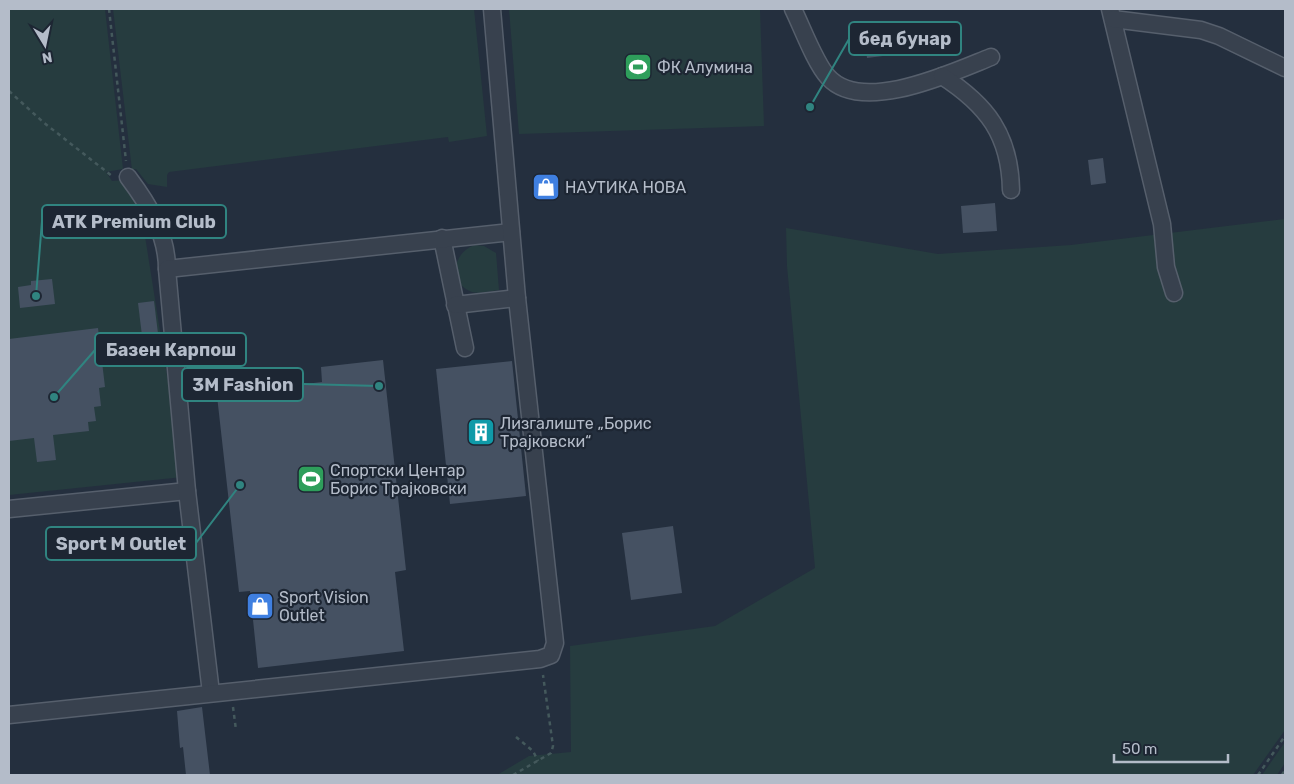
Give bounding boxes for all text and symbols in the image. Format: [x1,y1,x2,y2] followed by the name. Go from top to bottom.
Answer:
[20,20,70,70] north arrow
[849,22,961,55] callout: бед бунар
[859,28,951,50] text: бед бунар
[41,48,54,67] text: N
[623,52,653,82] sports icon: ФК Алумина
[657,58,753,77] place label: ФК Алумина
[531,172,561,202] shop icon: НАУТИКА НОВА
[565,178,687,197] place label: НАУТИКА НОВА
[42,205,226,238] callout: ATK Premium Club
[52,211,216,233] text: ATK Premium Club
[95,333,246,366] callout: Базен Карпош
[106,339,236,361] text: Базен Карпош
[182,368,303,401] callout: 3M Fashion
[192,374,294,396] text: 3M Fashion
[500,414,652,451] place label: Лизгалиште „Борис Трајковски“
[466,417,496,447] building icon: Лизгалиште „Борис Трајковски“
[330,461,467,498] place label: Спортски Центар Борис Трајковски
[296,464,326,494] sports icon: Спортски Центар Борис Трајковски
[46,527,196,560] callout: Sport M Outlet
[56,533,186,555] text: Sport M Outlet
[279,588,369,625] place label: Sport Vision Outlet
[245,591,275,621] shop icon: Sport Vision Outlet
[1114,732,1228,764] scale bar
[1122,740,1157,758] text: 50 m

